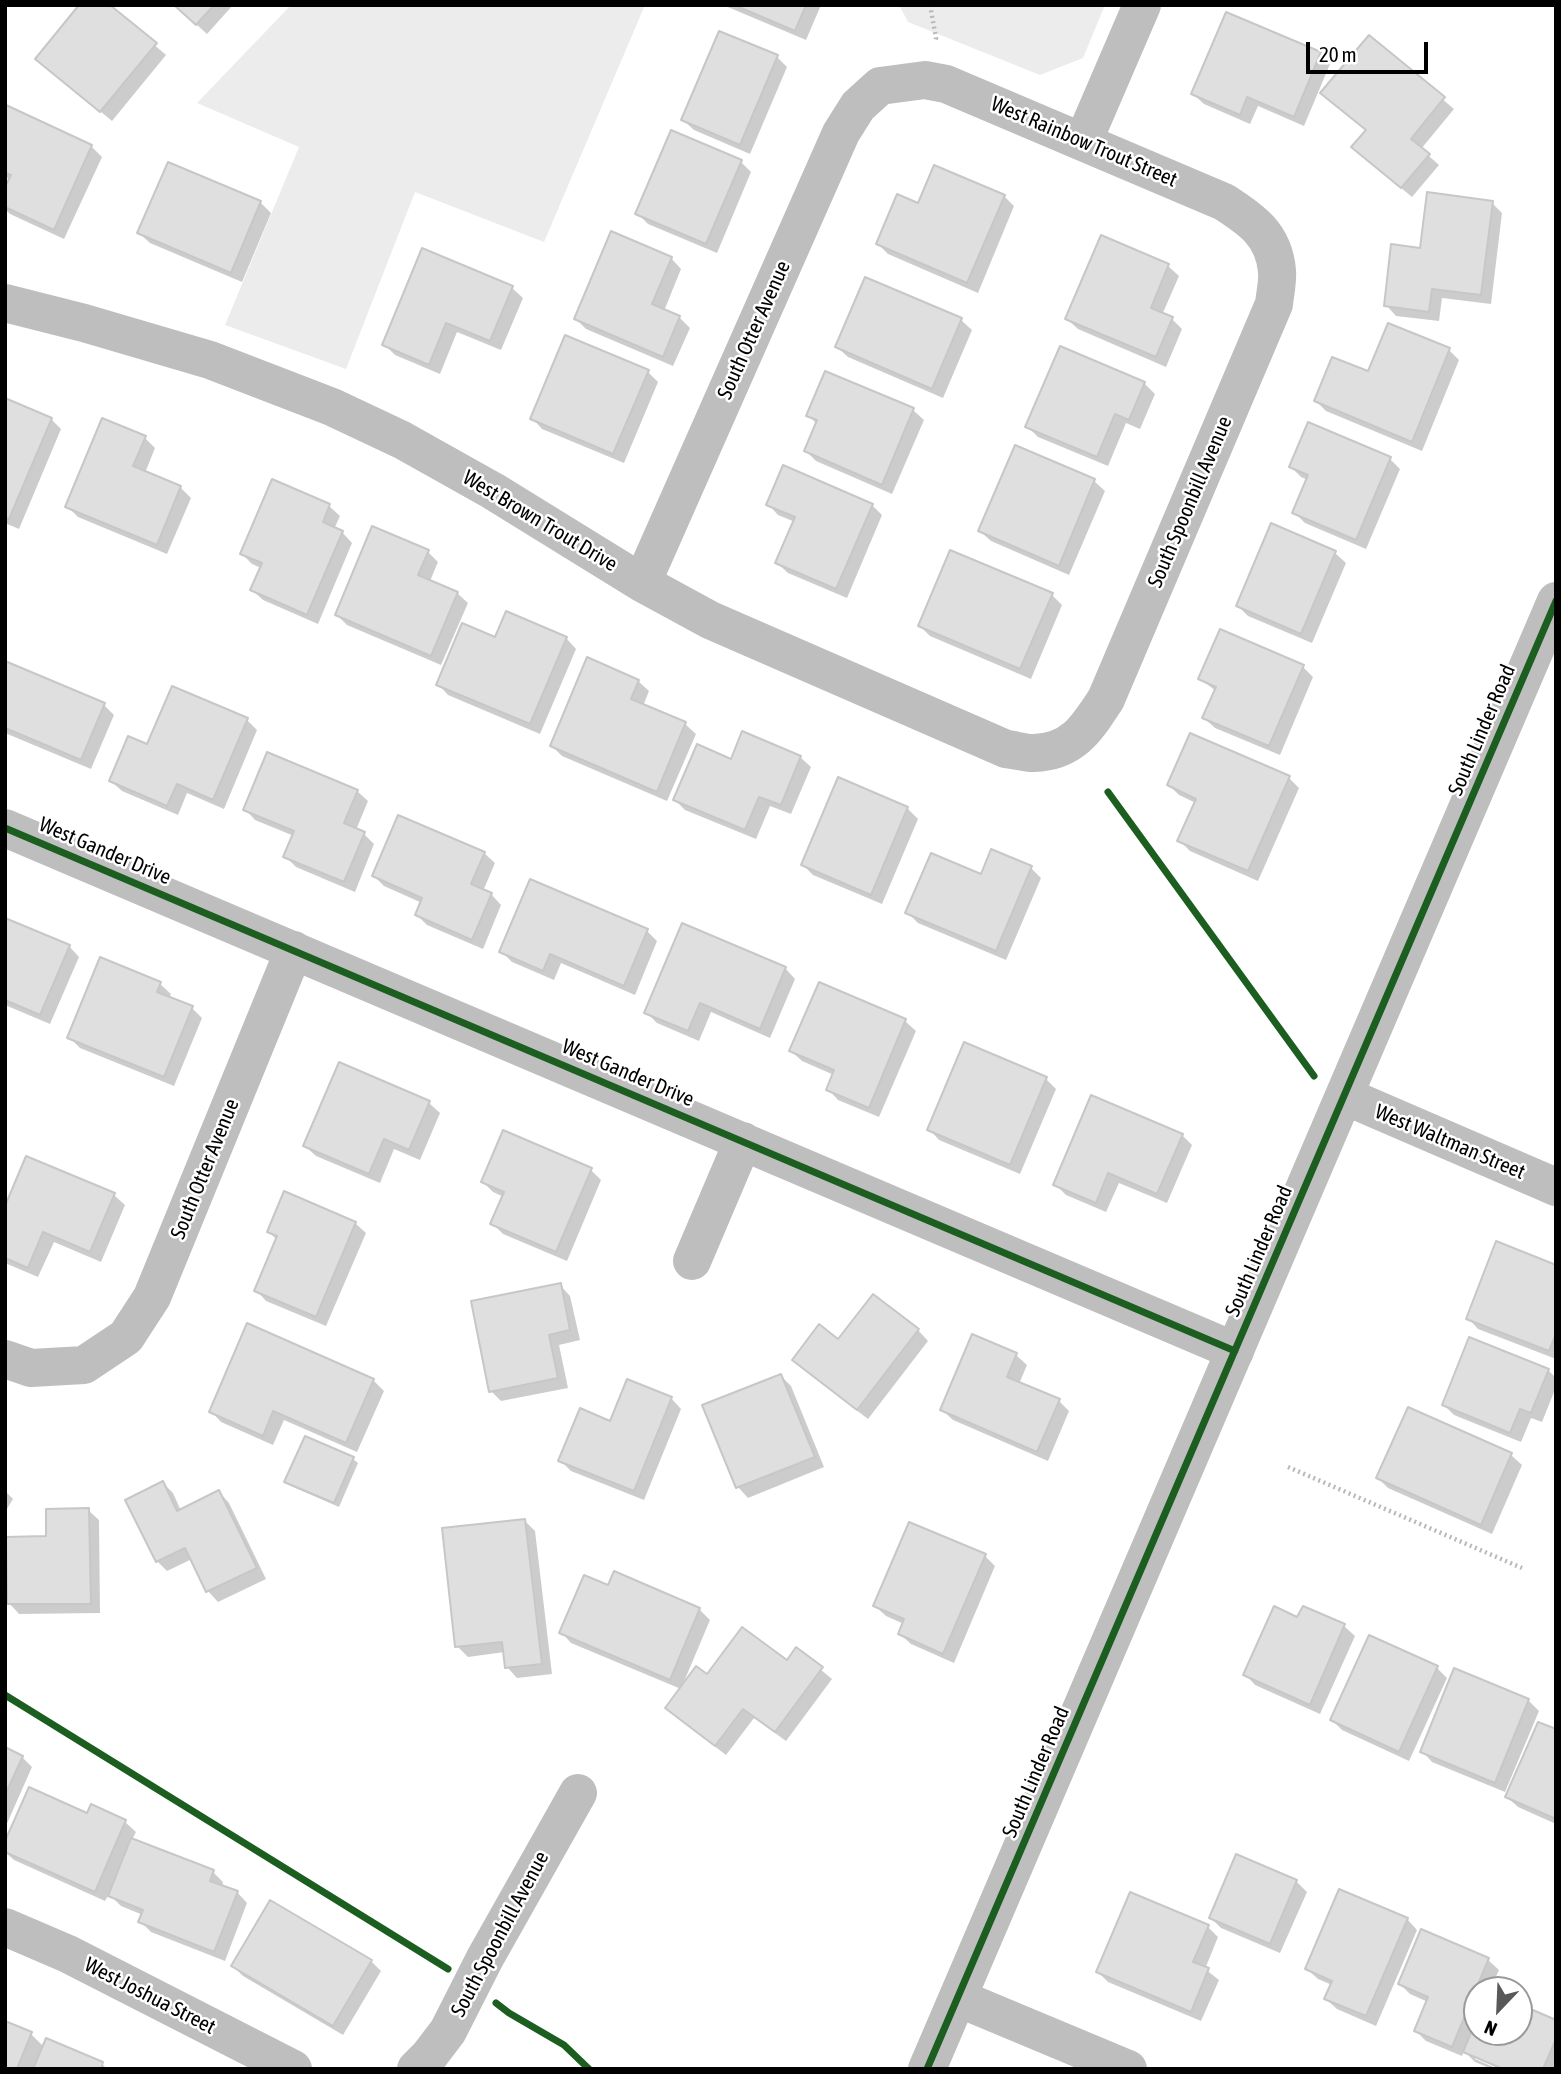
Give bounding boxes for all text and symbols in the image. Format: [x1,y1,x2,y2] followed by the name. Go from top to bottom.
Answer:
[1309,28,1432,72] scale bar
[1319,42,1357,66] text: 20 m
[987,91,1181,193] street label: West Rainbow Trout Street
[712,257,796,403] street label: South Otter Avenue
[1143,413,1237,591] street label: South Spoonbill Avenue
[458,465,622,577] street label: West Brown Trout Drive
[1443,661,1521,799] street label: South Linder Road
[35,812,175,890] street label: West Gander Drive
[558,1034,698,1112] street label: West Gander Drive
[165,1095,245,1243] street label: South Otter Avenue
[1371,1099,1529,1185] street label: West Waltman Street
[1220,1182,1298,1320] street label: South Linder Road
[997,1703,1075,1841] street label: South Linder Road
[446,1847,554,2021] street label: South Spoonbill Avenue
[80,1952,220,2040] street label: West Joshua Street
[1463,1976,1533,2046] north arrow
[1481,2016,1500,2041] text: N

